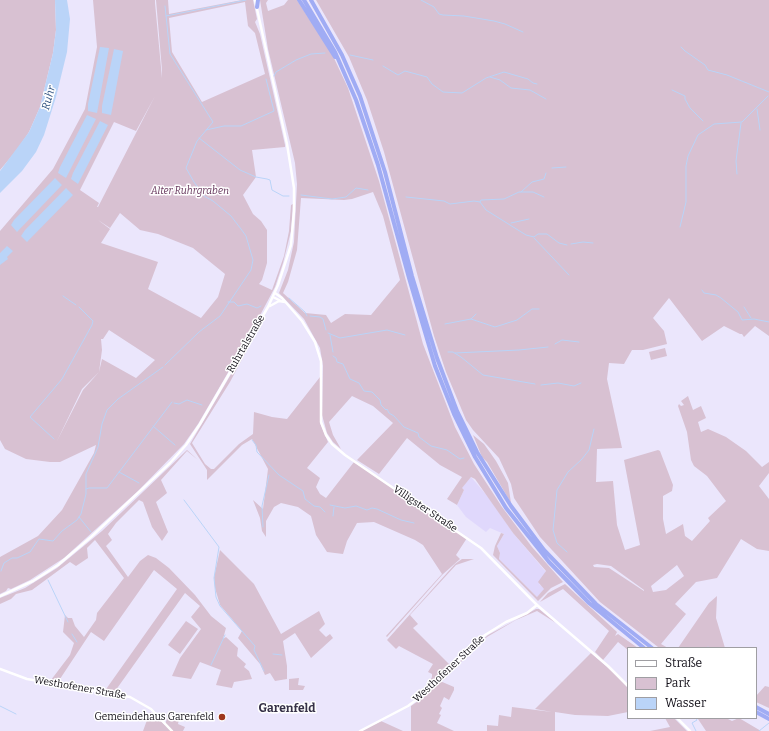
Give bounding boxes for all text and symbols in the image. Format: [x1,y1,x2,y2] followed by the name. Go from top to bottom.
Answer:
[39,84,59,112] water label: Ruhr
[151,185,229,197] park label: Alter Ruhrgraben
[225,313,267,375] street label: Ruhrtalstraße
[391,483,459,535] street label: Villigster Straße
[411,633,487,705] street label: Westhofener Straße
[627,647,757,719] legend
[665,656,702,670] text: Straße
[33,674,127,702] street label: Westhofener Straße
[665,676,690,690] text: Park
[665,696,706,710] text: Wasser
[259,702,315,716] district label: Garenfeld
[94,711,214,723] place label: Gemeindehaus Garenfeld
[217,712,227,722] marker: Gemeindehaus Garenfeld

